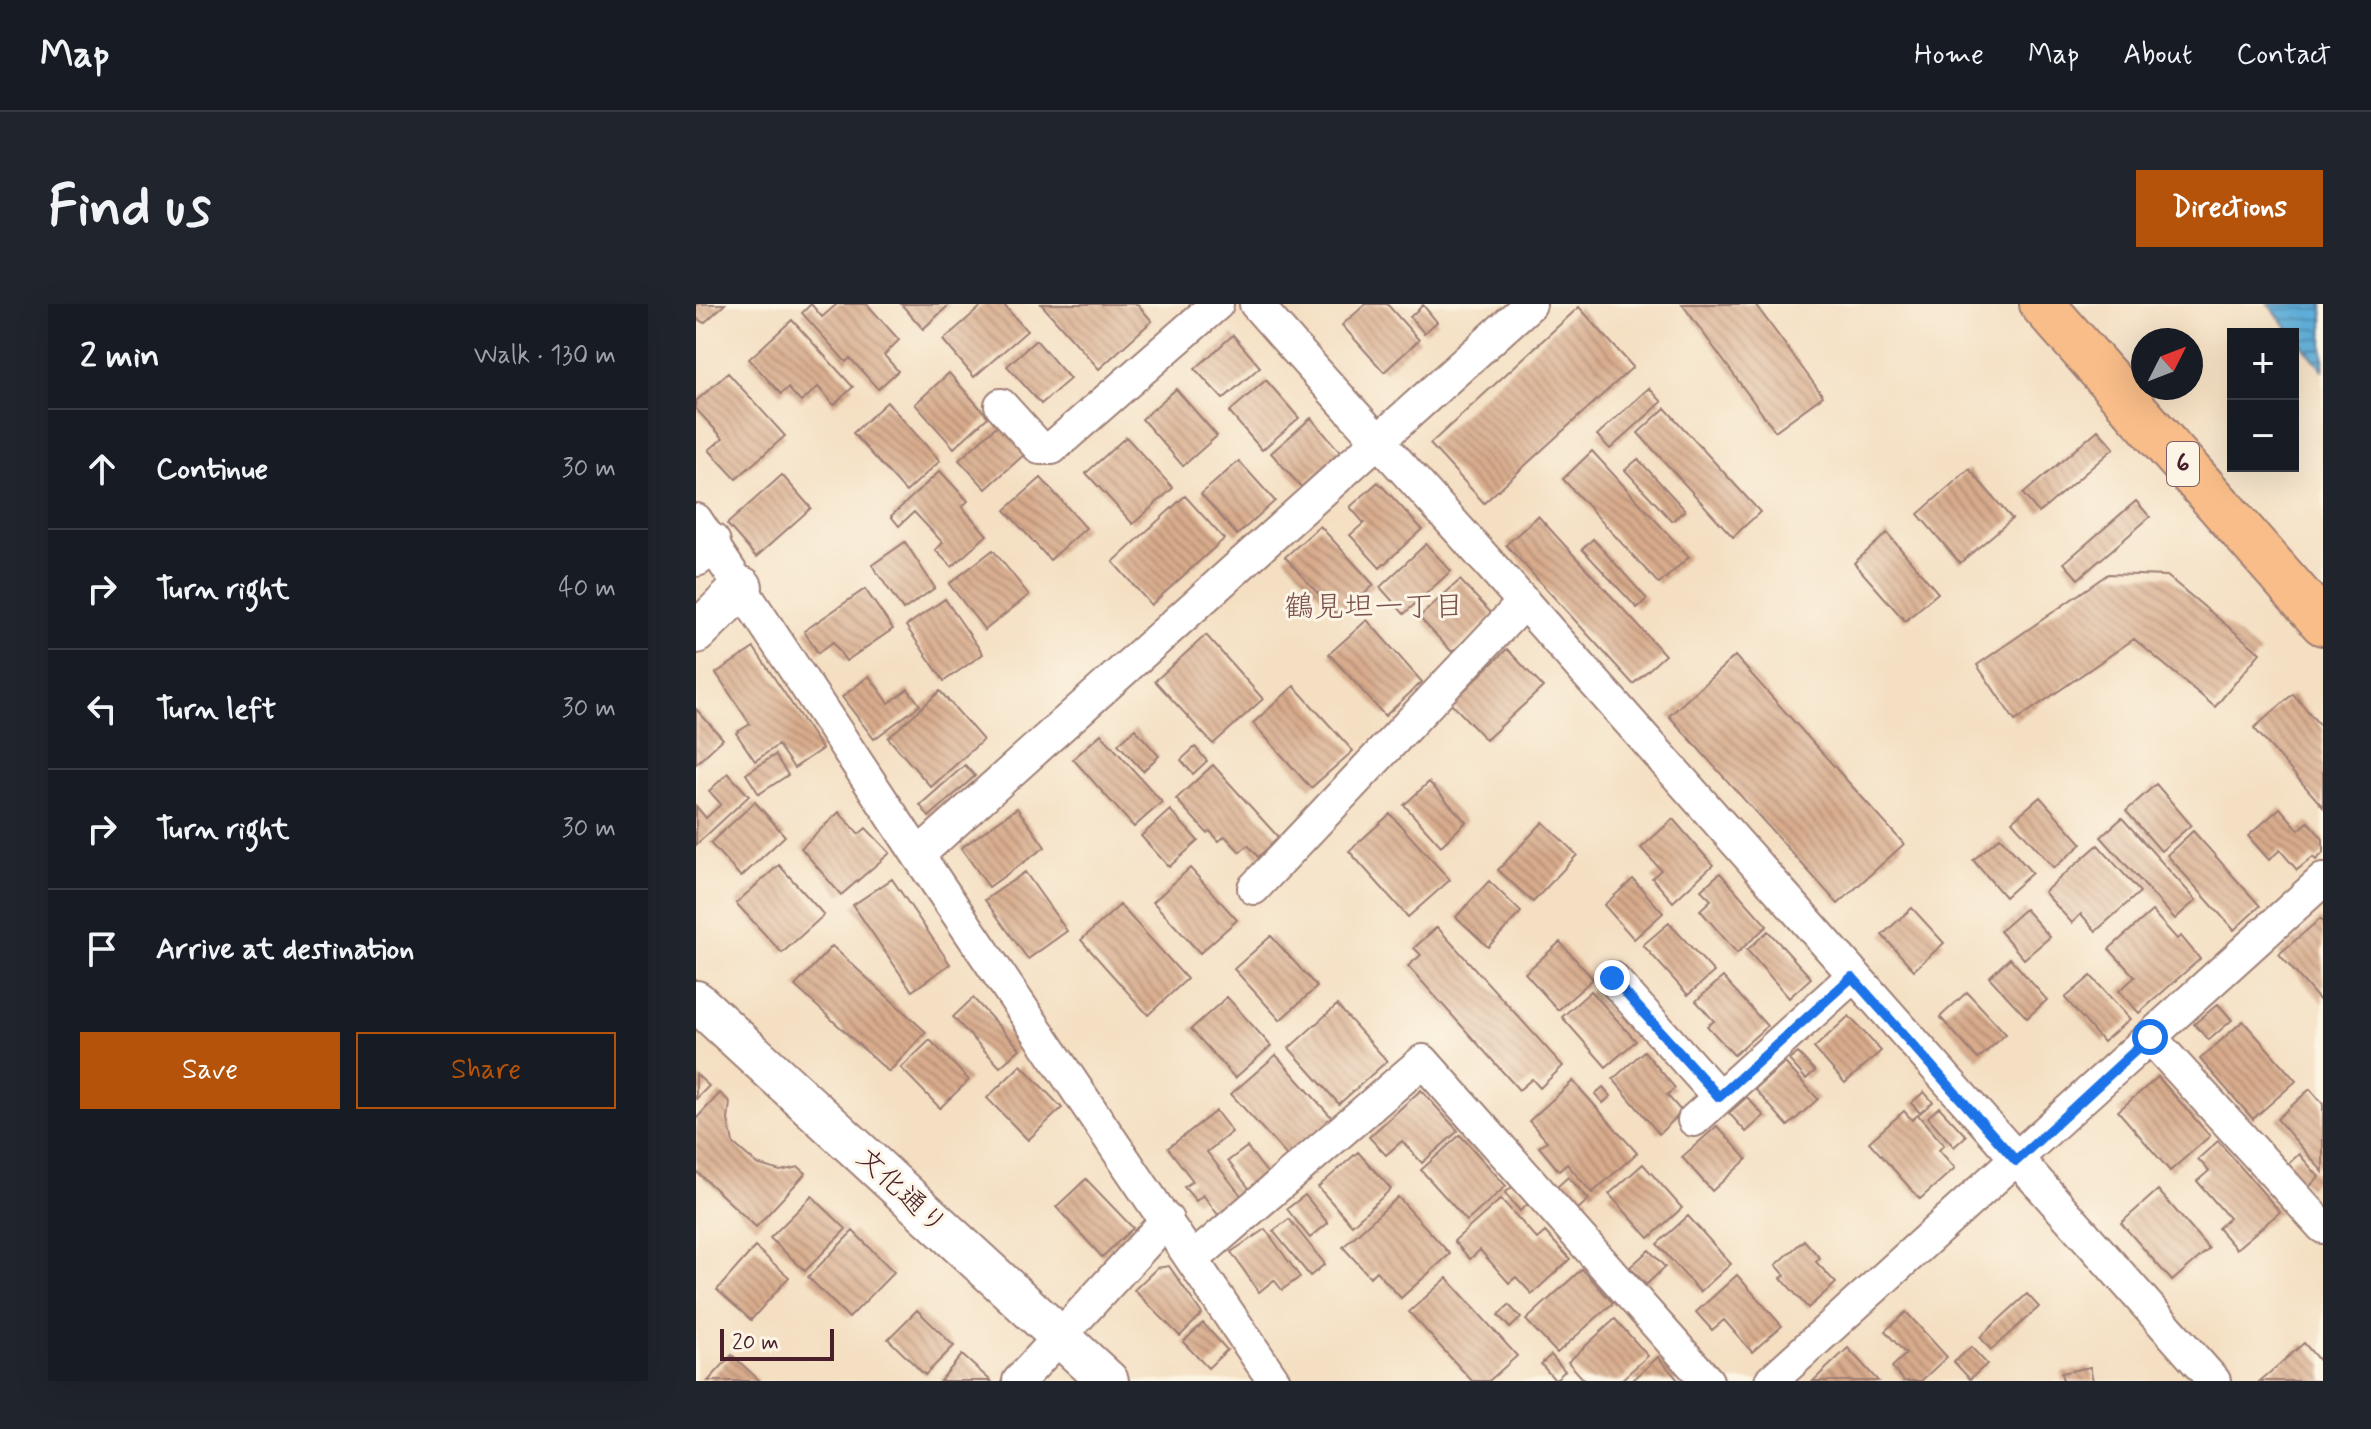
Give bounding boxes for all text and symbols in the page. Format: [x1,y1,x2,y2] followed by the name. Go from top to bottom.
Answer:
[40,31,110,80] text: Map
[1914,37,1984,74] text: Home
[2028,37,2079,74] text: Map
[2123,37,2192,74] text: About
[2236,37,2331,74] text: Contact
[2136,170,2323,247] button: Directions
[48,172,211,245] text: Find us
[2131,328,2203,400] north arrow
[2227,328,2299,472] map controls
[2227,328,2299,400] button: +
[80,334,160,379] text: 2 min
[474,339,616,373] text: Walk · 130 m
[2227,400,2299,472] button: −
[2167,442,2199,486] road number: 6
[80,447,124,491] icon: ahead
[156,450,268,489] text: Continue
[562,452,616,486] text: 30 m
[80,567,124,611] icon: right
[156,570,289,609] text: Turn right
[558,572,616,606] text: 40 m
[1284,588,1464,627] district label: 鶴見坦一丁目
[80,687,124,731] icon: left
[156,690,276,729] text: Turn left
[562,692,616,726] text: 30 m
[80,807,124,851] icon: right
[156,810,289,849] text: Turn right
[562,812,616,846] text: 30 m
[80,927,124,971] icon: arrive
[156,930,414,969] text: Arrive at destination
[1594,960,1630,996] route end
[2132,1019,2168,1055] route start
[80,1032,340,1109] button: Save
[356,1032,616,1109] button: Share
[847,1140,955,1244] street label: 文化通り
[720,1325,834,1361] scale bar
[732,1329,779,1357] text: 20 m

